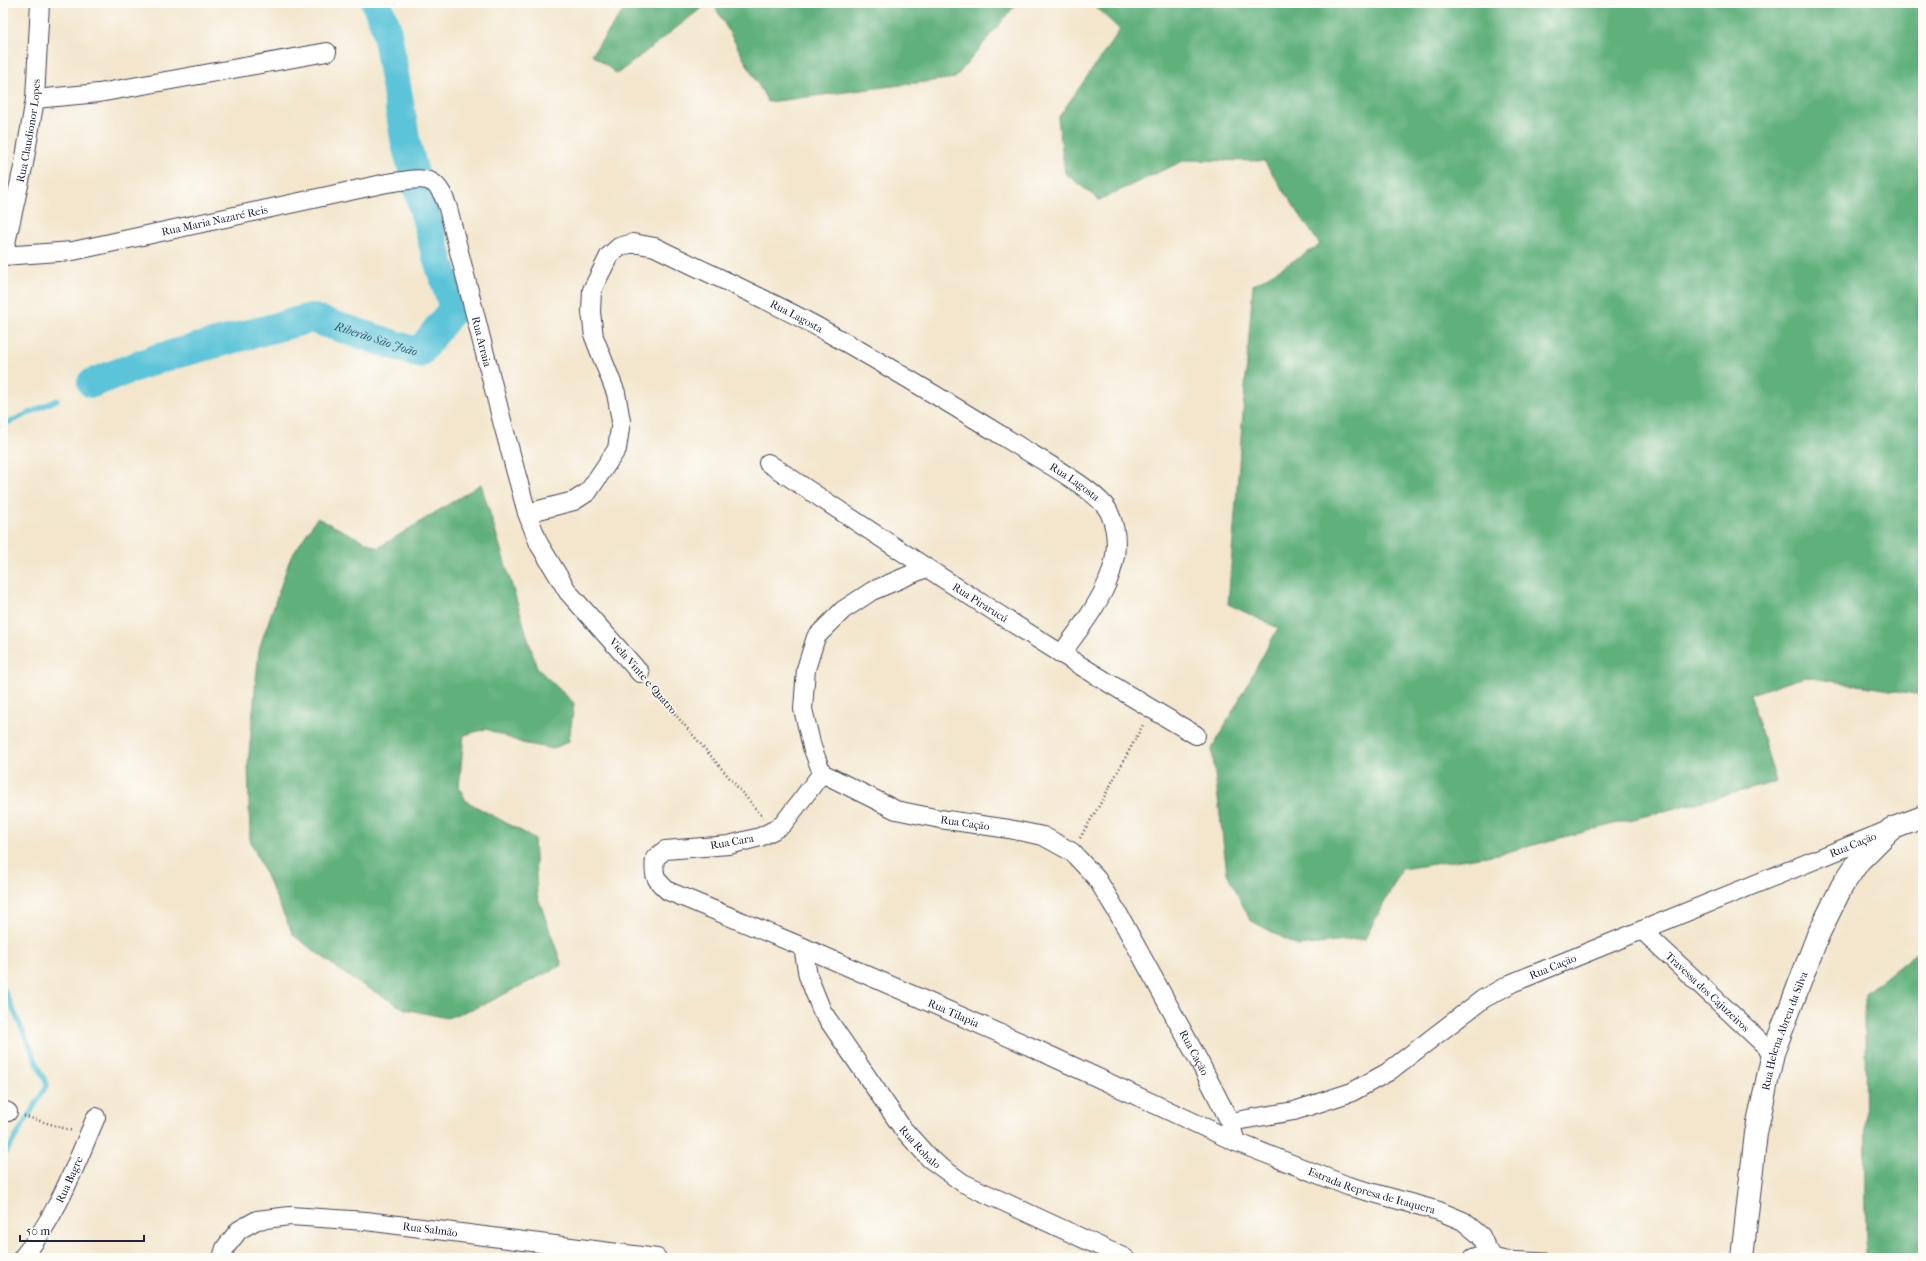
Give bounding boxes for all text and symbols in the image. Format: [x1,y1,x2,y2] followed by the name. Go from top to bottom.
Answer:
[13,79,43,184] street label: Rua Claudionor Lopes
[160,203,269,238] street label: Rua Maria Nazaré Reis
[768,297,826,336] street label: Rua Lagosta
[469,315,495,369] street label: Rua Arraia
[332,319,419,359] water label: Riberão São João
[1048,460,1103,504] street label: Rua Lagosta
[950,580,1011,625] street label: Rua Pirarucú
[606,635,680,717] street label: Viela Vinte e Quatro
[940,813,991,833] street label: Rua Cação
[1827,829,1879,860] street label: Rua Cação
[709,832,756,852] street label: Rua Cara
[1663,949,1752,1034] street label: Travessa dos Cajuzeiros
[1527,951,1578,982] street label: Rua Cação
[1759,969,1810,1092] street label: Rua Helena Abreu da Silva
[926,996,982,1030] street label: Rua Tilapia
[1177,1028,1212,1078] street label: Rua Cação
[897,1123,943,1171] street label: Rua Robalo
[53,1154,86,1205] street label: Rua Bagre
[1306,1164,1438,1216] street label: Estrada Represa de Itaquera
[20,1217,144,1243] scale bar
[402,1219,459,1239] street label: Rua Salmão
[26,1224,50,1238] text: 50 m

